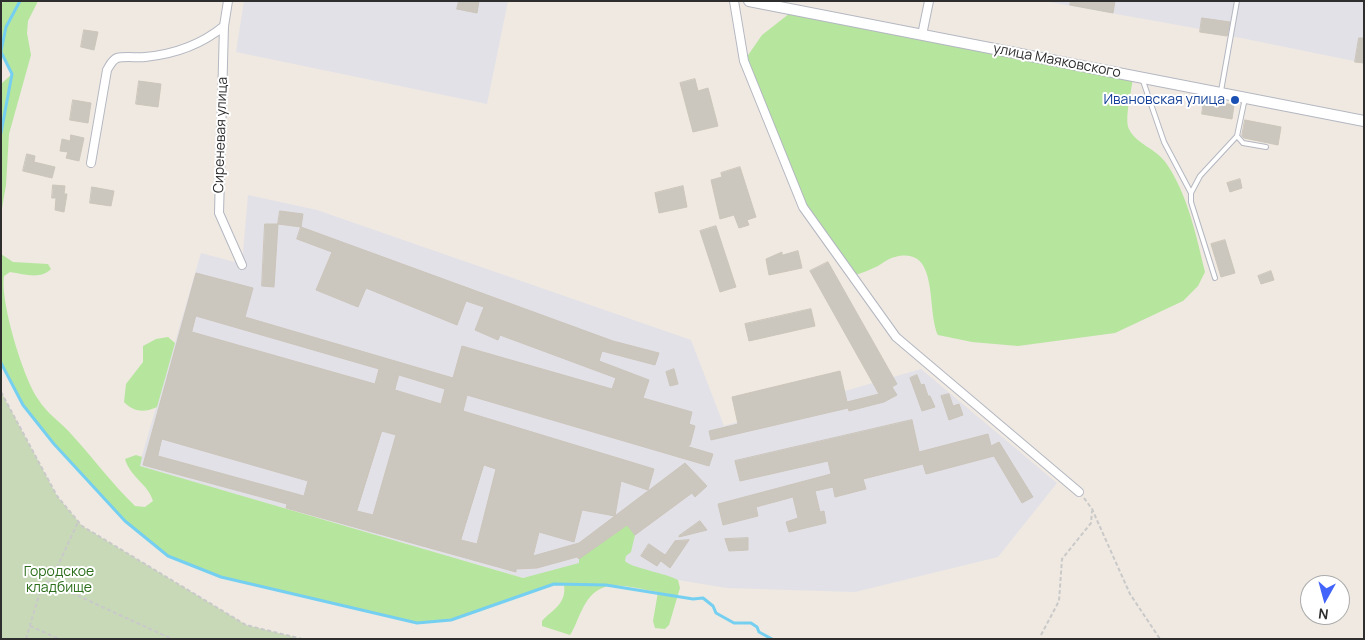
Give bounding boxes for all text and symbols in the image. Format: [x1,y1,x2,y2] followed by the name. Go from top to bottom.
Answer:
[992,40,1122,82] street label: улица Маяковского
[211,77,231,193] street label: Сиреневая улица
[1104,92,1225,108] place label: Ивановская улица
[1229,94,1241,106] marker: Ивановская улица
[24,564,94,596] park label: Городское кладбище
[1300,575,1350,625] north arrow
[1317,604,1329,624] text: N

